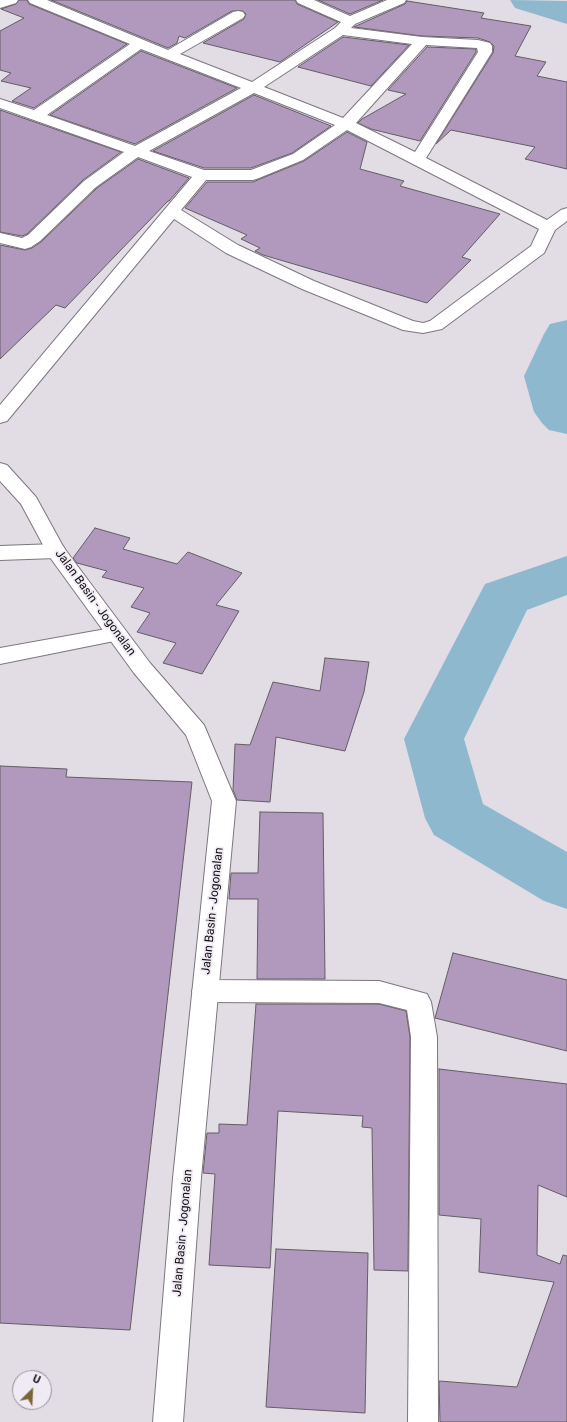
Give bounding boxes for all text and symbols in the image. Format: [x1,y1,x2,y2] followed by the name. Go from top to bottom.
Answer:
[52,547,138,659] street label: Jalan Basin - Jogonalan
[199,847,227,975] street label: Jalan Basin - Jogonalan
[170,1169,196,1297] street label: Jalan Basin - Jogonalan
[12,1370,52,1410] north arrow
[31,1372,43,1387] text: U

